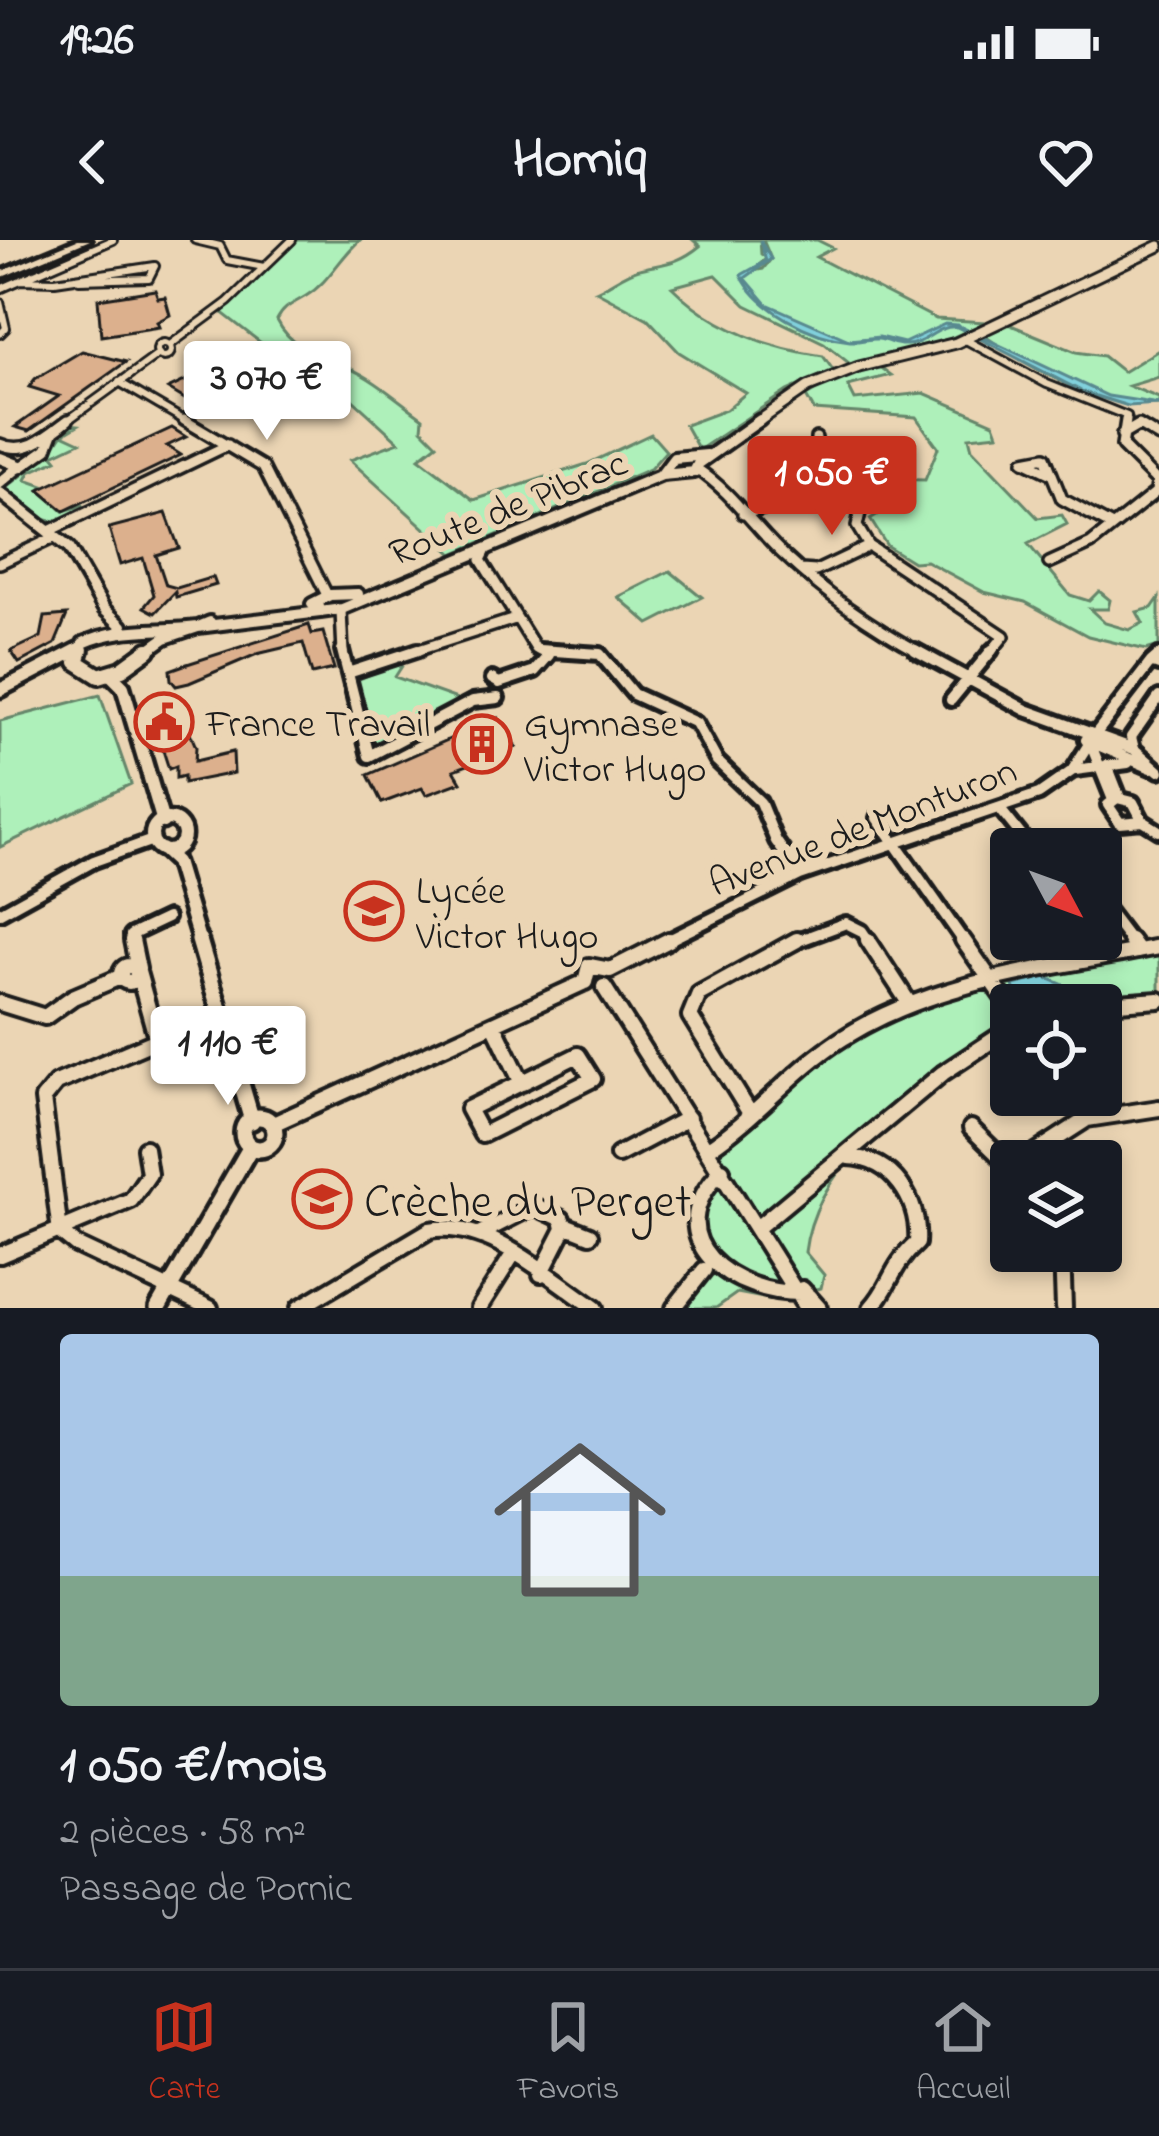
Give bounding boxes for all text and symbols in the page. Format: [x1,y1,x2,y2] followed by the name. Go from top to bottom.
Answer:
[60,9,134,75] text: 19:26
[513,123,646,201] text: Homiq
[60,129,126,195] icon: back
[1033,129,1099,195] icon: heart
[156,341,378,443] pin: 3 070 €
[211,351,323,408] text: 3 070 €
[381,436,637,584] street label: Route de Pibrac
[721,436,943,538] pin: 1 050 €
[774,446,890,503] text: 1 050 €
[133,691,195,753] public building icon: France Travail
[205,698,430,755] place label: France Travail
[523,698,707,800] place label: Gymnase Victor Hugo
[451,713,513,775] building icon: Gymnase Victor Hugo
[701,744,1026,914] street label: Avenue de Monturon
[990,828,1122,960] north arrow
[990,828,1122,1272] map controls
[415,865,599,967] place label: Lycée Victor Hugo
[343,880,405,942] school or university icon: Lycée Victor Hugo
[990,984,1122,1116] button: locate
[117,1006,339,1108] pin: 1 110 €
[178,1016,278,1073] text: 1 110 €
[990,1140,1122,1272] button: layers
[291,1168,353,1230] school or university icon: Crèche du Perget
[364,1169,691,1240] place label: Crèche du Perget
[472,1412,688,1628] icon: home
[60,1730,328,1805] text: 1 050 €/mois
[60,1805,306,1862] text: 2 pièces · 58 m²
[60,1862,352,1919] text: Passage de Pornic
[148,1994,220,2114] tab: Carte
[517,1994,619,2114] tab: Favoris
[916,1994,1011,2114] tab: Accueil

